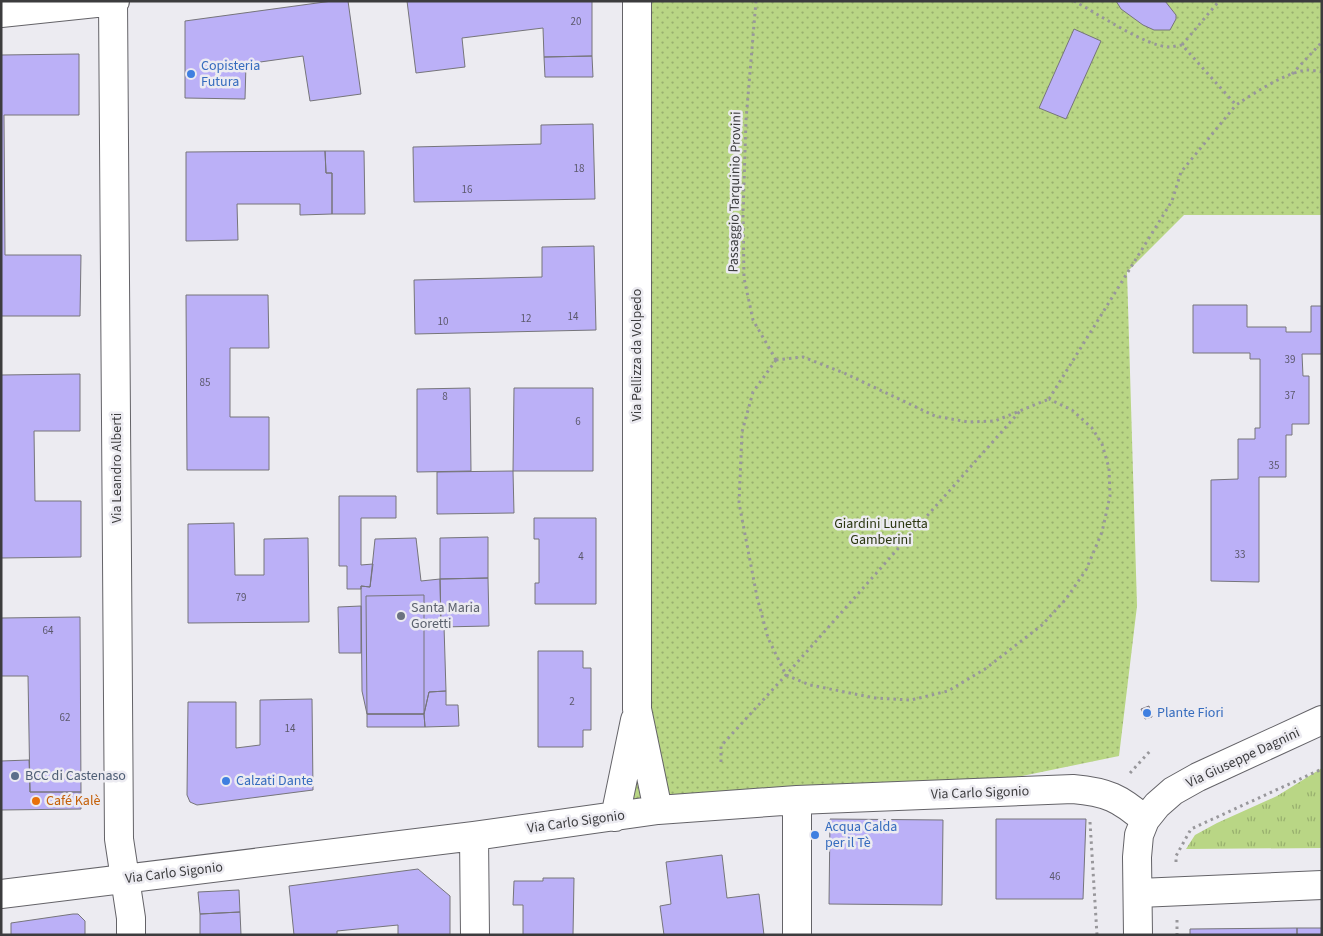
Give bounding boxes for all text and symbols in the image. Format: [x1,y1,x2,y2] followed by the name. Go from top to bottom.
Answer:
[571,14,581,29] house number: 20
[201,56,260,92] place label: Copisteria Futura
[185,68,197,80] marker: Copisteria Futura
[724,111,746,273] street label: Passaggio Tarquinio Provini
[574,161,585,176] house number: 18
[462,182,473,197] house number: 16
[627,289,647,421] street label: Via Pellizza da Volpedo
[568,309,579,324] house number: 14
[521,311,531,326] house number: 12
[438,314,448,329] house number: 10
[1285,352,1295,367] house number: 39
[200,375,210,390] house number: 85
[1285,388,1295,403] house number: 37
[442,389,448,404] house number: 8
[107,413,127,523] street label: Via Leandro Alberti
[575,414,581,429] house number: 6
[1269,458,1279,473] house number: 35
[834,514,928,550] park label: Giardini Lunetta Gamberini
[1235,547,1245,562] house number: 33
[578,549,584,564] house number: 4
[236,590,246,605] house number: 79
[411,598,480,634] place label: Santa Maria Goretti
[395,610,407,622] marker: Santa Maria Goretti
[43,623,54,638] house number: 64
[569,694,575,709] house number: 2
[1157,703,1224,723] place label: Plante Fiori
[1141,707,1153,719] marker: Plante Fiori
[60,710,70,725] house number: 62
[285,721,296,736] house number: 14
[1183,723,1303,793] street label: Via Giuseppe Dagnini
[25,766,126,786] place label: BCC di Castenaso
[9,770,21,782] marker: BCC di Castenaso
[236,771,313,791] place label: Calzati Dante
[220,775,232,787] marker: Calzati Dante
[930,781,1030,805] street label: Via Carlo Sigonio
[46,791,100,811] place label: Café Kalè
[30,795,42,807] marker: Café Kalè
[526,805,626,839] street label: Via Carlo Sigonio
[825,817,897,853] place label: Acqua Calda per il Tè
[809,829,821,841] marker: Acqua Calda per il Tè
[124,857,224,889] street label: Via Carlo Sigonio
[1050,869,1061,884] house number: 46

